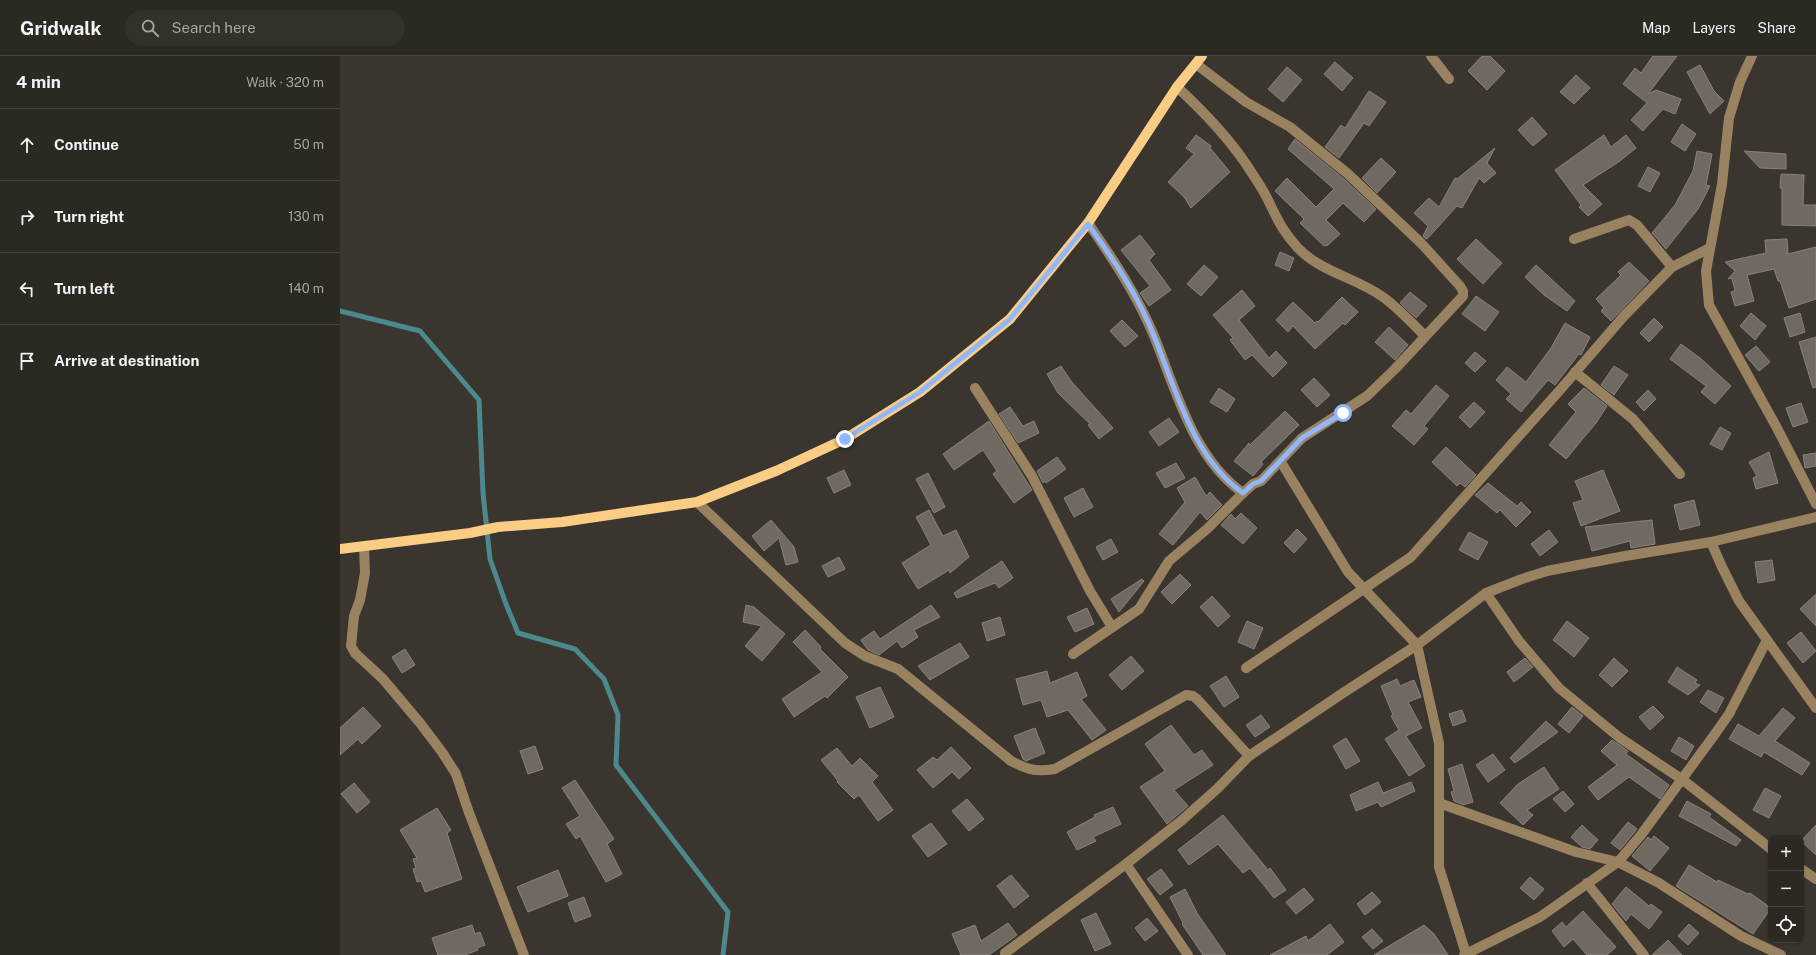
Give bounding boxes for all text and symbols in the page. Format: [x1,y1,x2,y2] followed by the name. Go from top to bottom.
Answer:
[125,10,405,46] search box
[20,17,101,39] text: Gridwalk
[139,17,161,39] icon: search
[171,19,256,36] text: Search here
[1642,20,1670,36] text: Map
[1692,20,1736,36] text: Layers
[1758,20,1796,36] text: Share
[16,72,61,92] text: 4 min
[246,75,324,90] text: Walk · 320 m
[16,134,38,156] icon: ahead
[54,136,119,153] text: Continue
[293,137,324,152] text: 50 m
[16,206,38,228] icon: right
[54,208,124,225] text: Turn right
[288,209,324,224] text: 130 m
[16,278,38,300] icon: left
[54,280,115,297] text: Turn left
[288,281,324,296] text: 140 m
[16,350,38,372] icon: arrive
[54,352,199,369] text: Arrive at destination
[1334,404,1352,422] route start
[836,430,854,448] route end
[1768,835,1804,943] map controls
[1768,835,1804,871] button: +
[1768,871,1804,907] button: −
[1768,907,1804,943] button: locate

